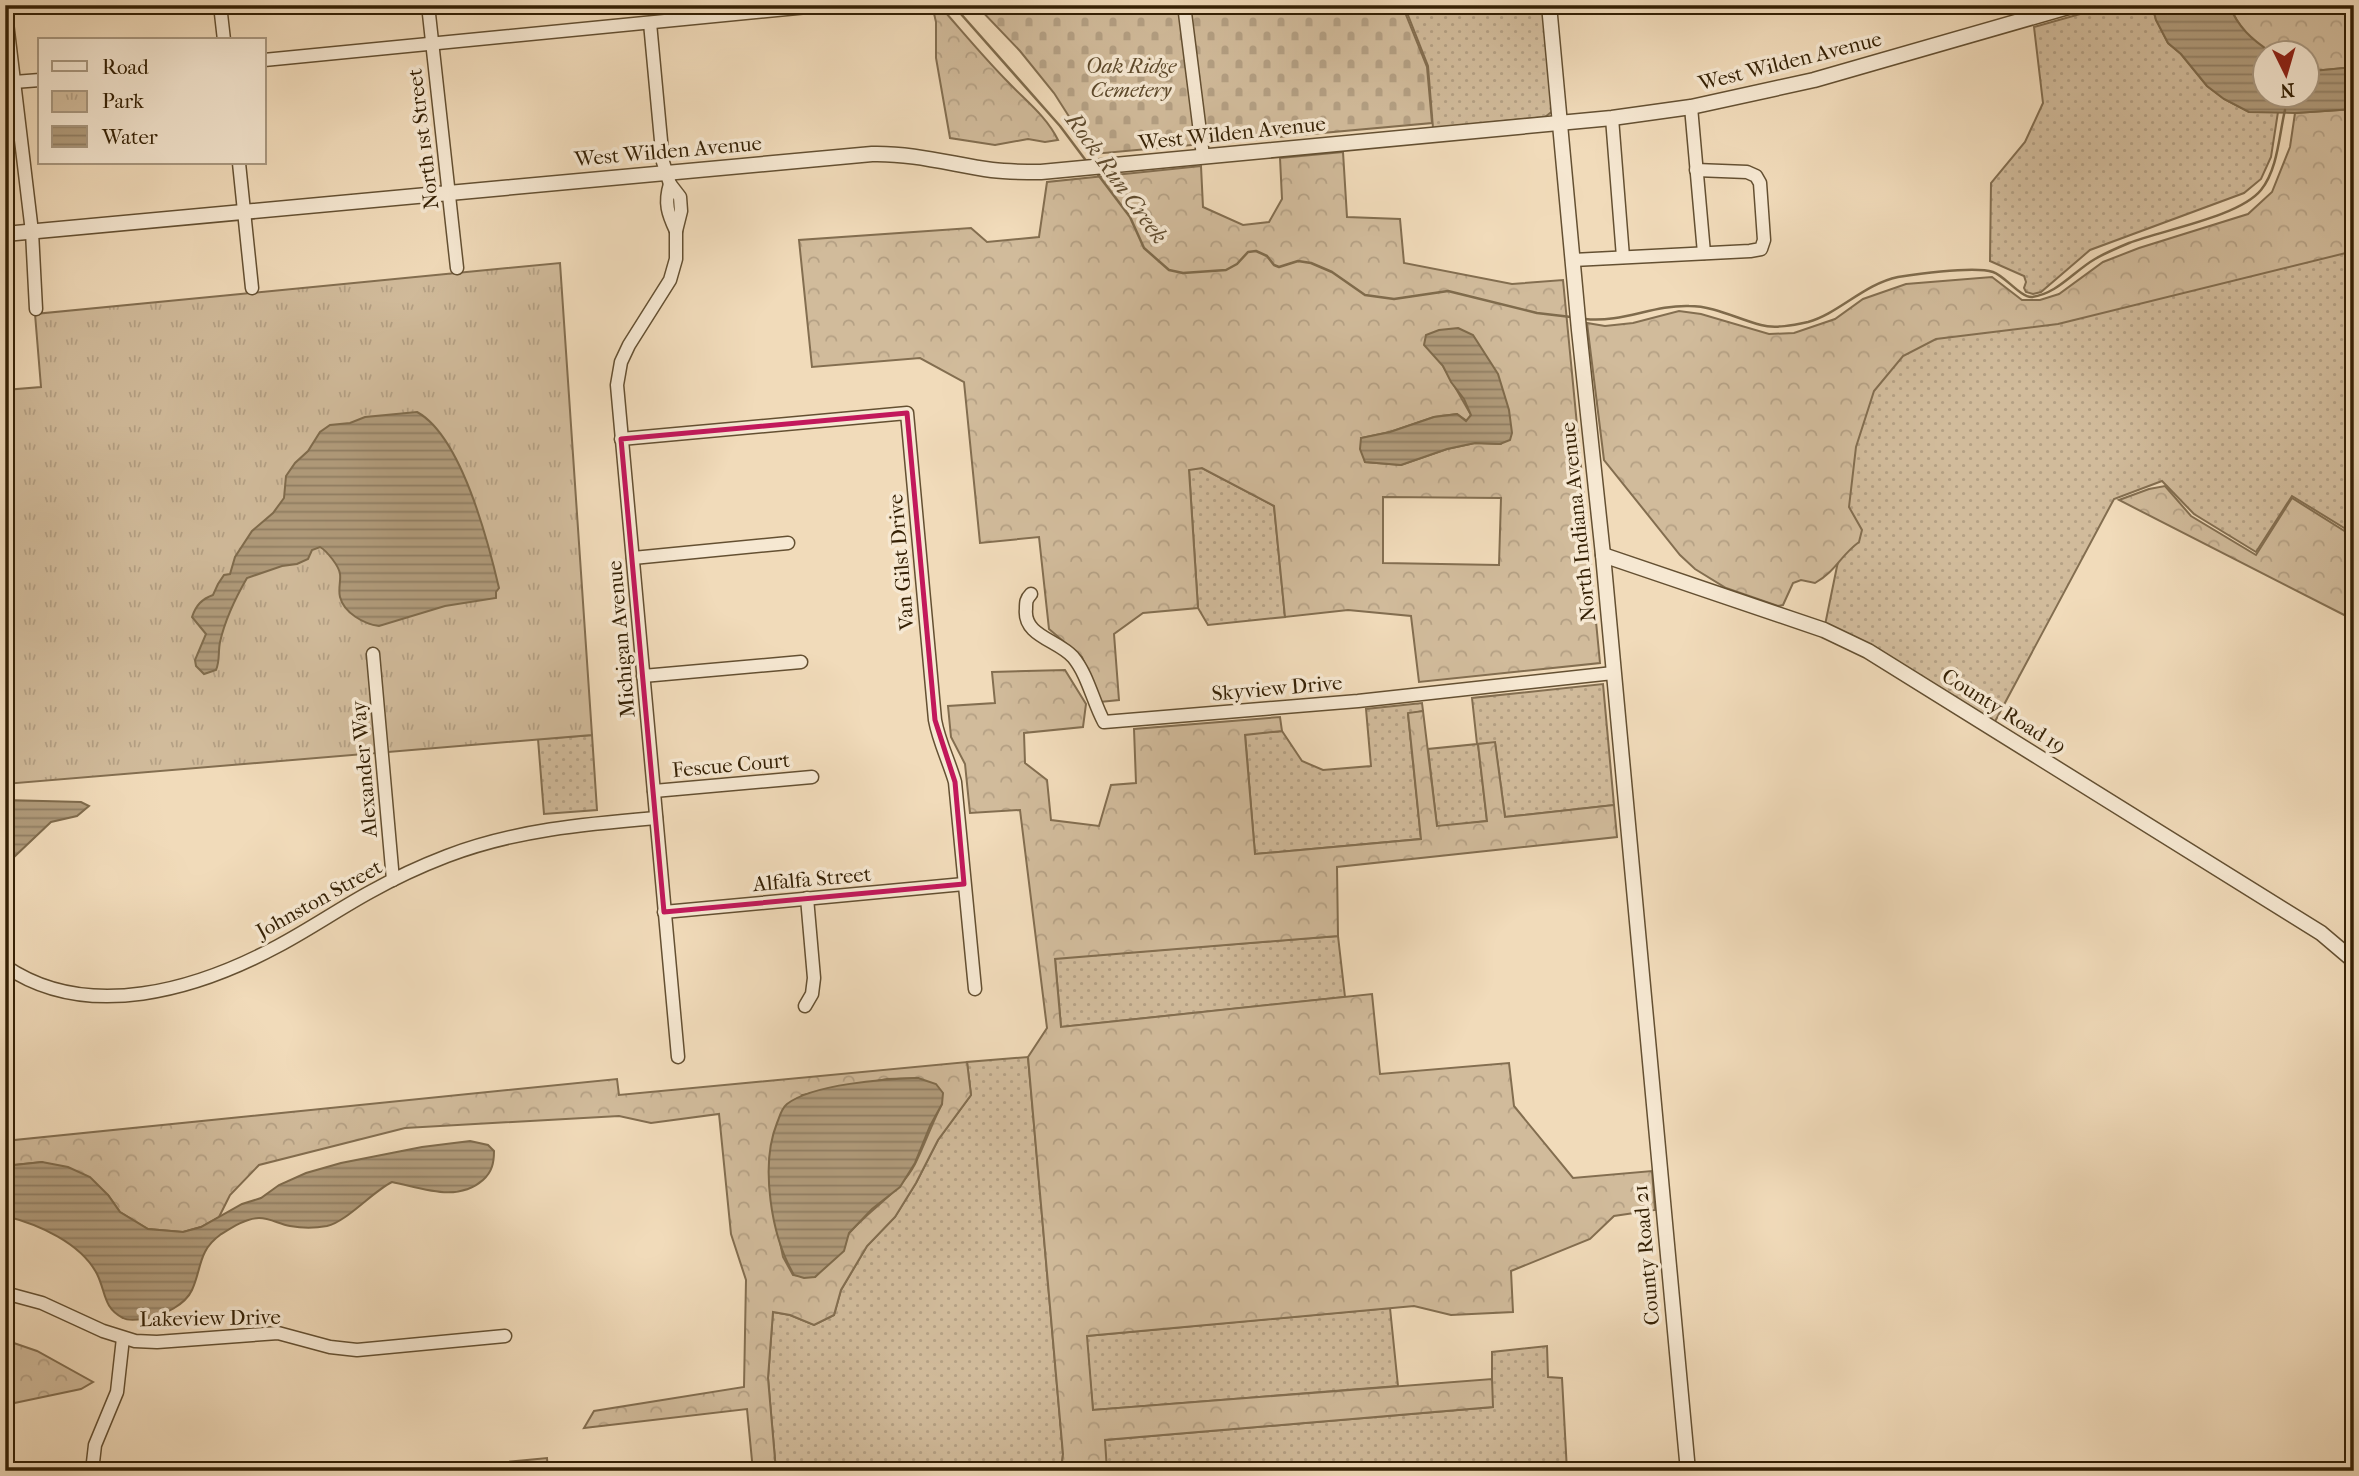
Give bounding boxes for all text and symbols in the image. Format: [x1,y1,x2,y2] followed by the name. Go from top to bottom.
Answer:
[1695,27,1884,96] street label: West Wilden Avenue
[38,38,266,164] legend
[2250,38,2320,108] north arrow
[1086,54,1177,102] park label: Oak Ridge Cemetery
[102,55,149,79] text: Road
[402,67,444,211] street label: North 1st Street
[2279,78,2296,102] text: N
[102,89,144,113] text: Park
[1059,106,1173,249] water label: Rock Run Creek
[1136,111,1327,155] street label: West Wilden Avenue
[101,125,158,149] text: Water
[572,131,763,171] street label: West Wilden Avenue
[1556,421,1600,623] street label: North Indiana Avenue
[883,493,919,632] street label: Van Gilst Drive
[602,559,640,719] street label: Michigan Avenue
[1938,663,2070,759] street label: County Road 19
[1211,670,1343,706] street label: Skyview Drive
[346,699,382,839] street label: Alexander Way
[671,748,791,782] street label: Fescue Court
[250,854,386,944] street label: Johnston Street
[751,862,873,896] street label: Alfalfa Street
[1628,1184,1664,1326] street label: County Road 21
[139,1305,281,1331] street label: Lakeview Drive

